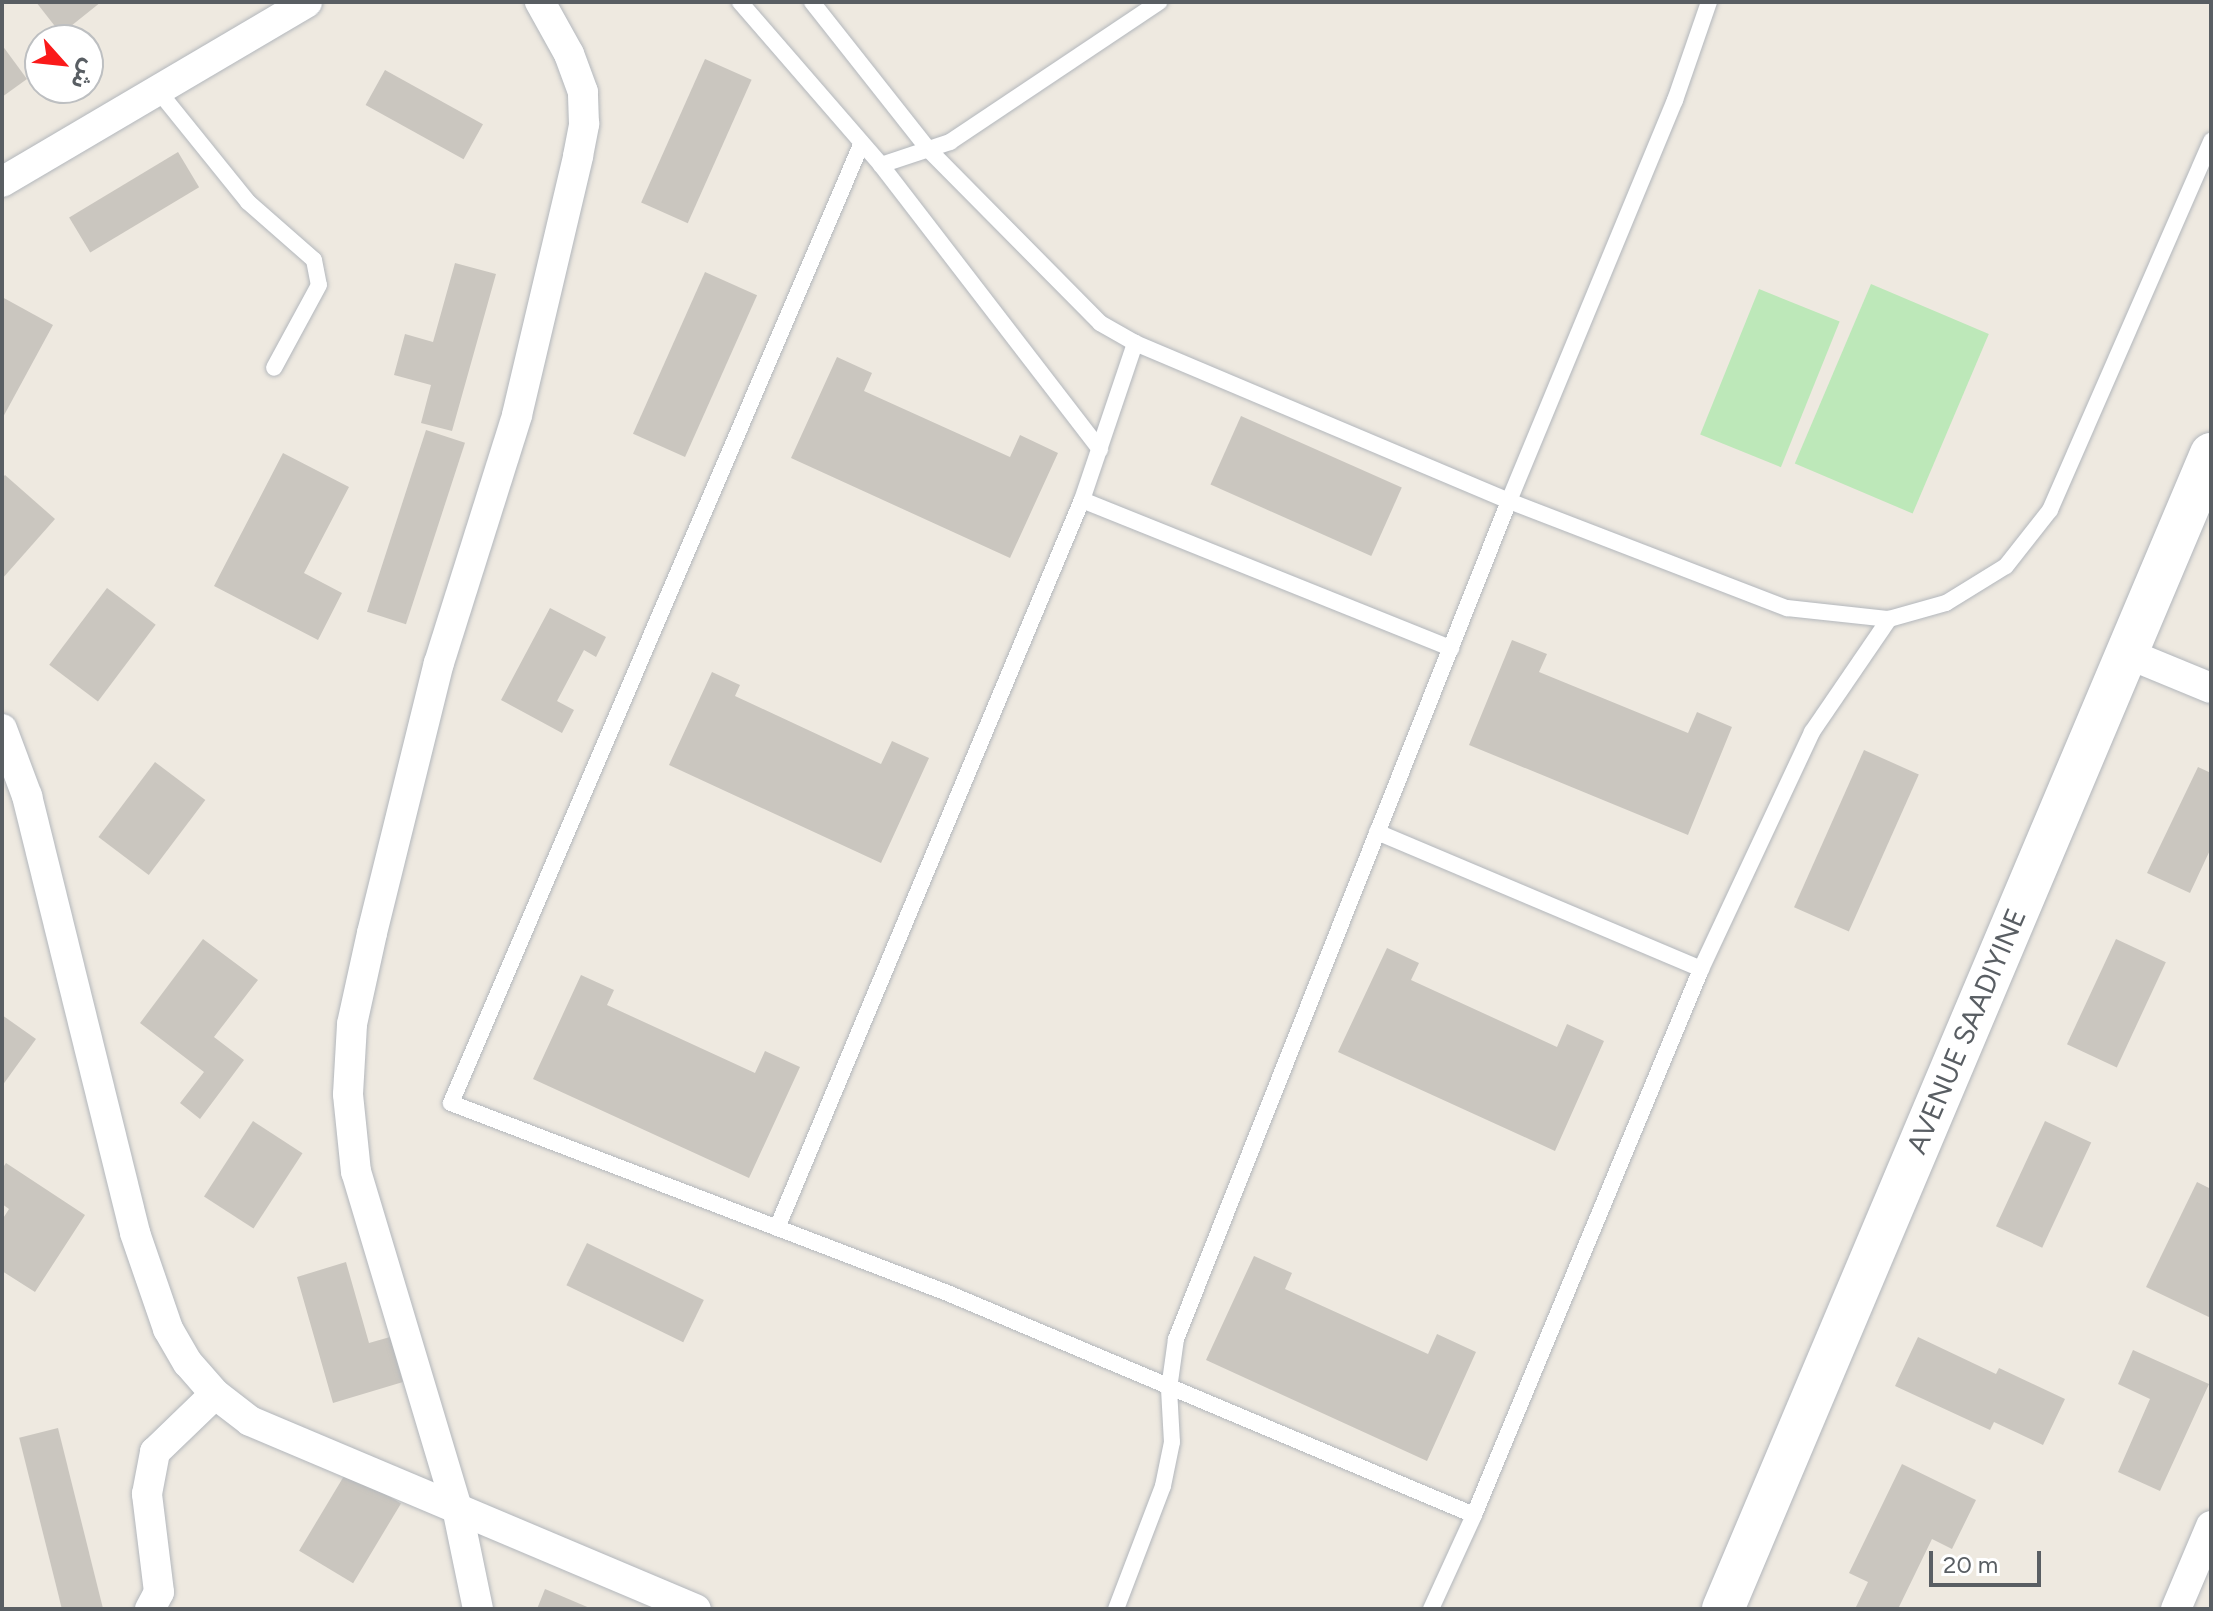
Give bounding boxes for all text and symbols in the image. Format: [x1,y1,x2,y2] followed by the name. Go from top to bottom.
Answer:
[24,24,104,104] north arrow
[65,55,103,94] text: ش
[1899,903,2033,1159] street label: AVENUE SAADIYINE
[1933,1535,2045,1585] scale bar
[1943,1550,1998,1579] text: 20 m

